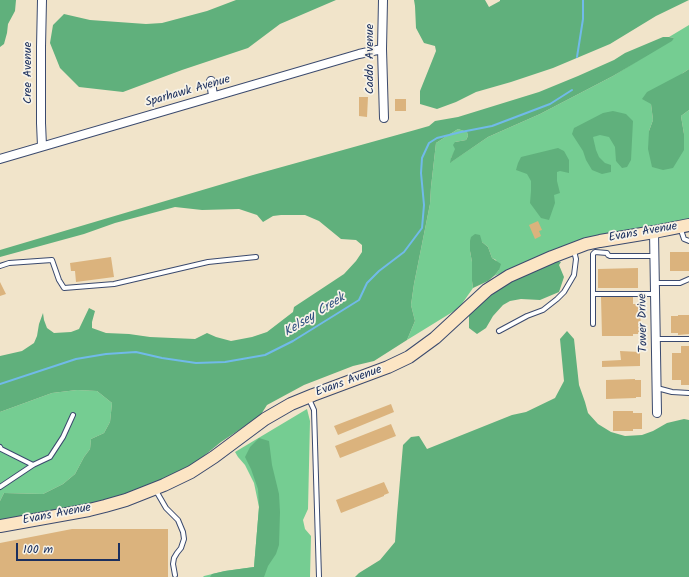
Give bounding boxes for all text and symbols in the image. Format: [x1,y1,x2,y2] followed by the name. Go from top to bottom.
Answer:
[364,24,378,94] street label: Caddo Avenue
[22,42,36,104] street label: Cree Avenue
[144,73,232,111] street label: Sparhawk Avenue
[608,220,678,246] street label: Evans Avenue
[281,291,349,341] water label: Kelsey Creek
[636,293,652,353] street label: Tower Drive
[314,363,384,401] street label: Evans Avenue
[22,501,92,529] street label: Evans Avenue
[18,535,122,561] scale bar
[23,540,53,559] text: 100 m

